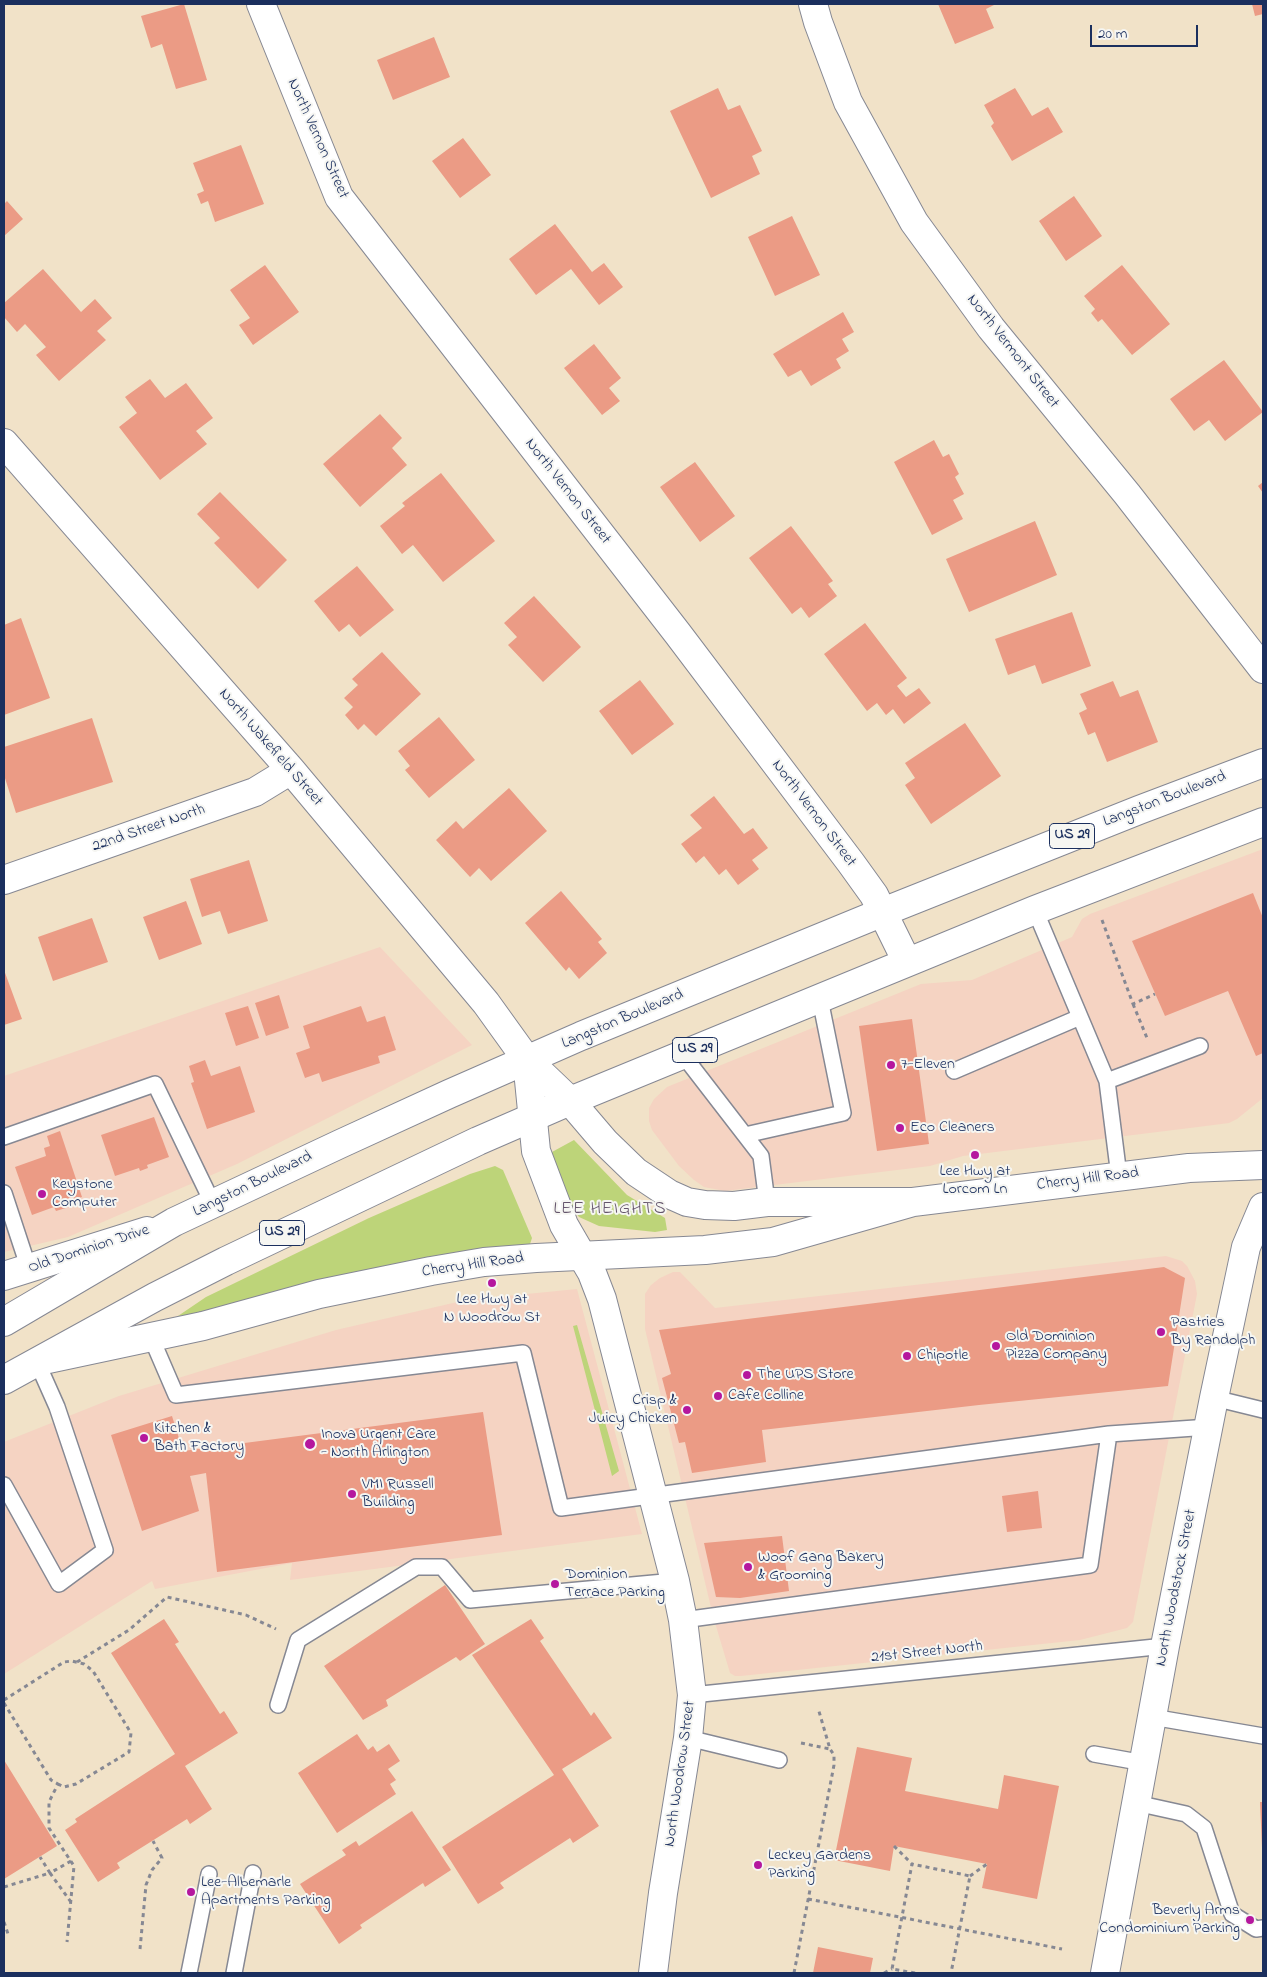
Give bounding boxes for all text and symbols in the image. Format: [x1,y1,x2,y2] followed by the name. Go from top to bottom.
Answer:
[1092,15,1200,47] scale bar
[1098,23,1127,45] text: 20 m
[282,76,352,202] street label: North Vernon Street
[962,291,1062,413] street label: North Vermont Street
[520,435,614,549] street label: North Vernon Street
[214,685,326,811] street label: North Wakefield Street
[766,757,860,871] street label: North Vernon Street
[1101,768,1229,832] street label: Langston Boulevard
[90,801,208,857] street label: 22nd Street North
[1050,824,1094,848] road number: US 29
[559,986,687,1054] street label: Langston Boulevard
[672,1038,718,1062] road number: US 29
[901,1055,955,1075] place label: 7-Eleven
[885,1059,897,1071] marker: 7-Eleven
[910,1118,995,1138] place label: Eco Cleaners
[894,1122,906,1134] marker: Eco Cleaners
[190,1148,316,1222] street label: Langston Boulevard
[969,1149,981,1161] marker: Lee Hwy at Lorcom Ln
[940,1162,1010,1200] place label: Lee Hwy at Lorcom Ln
[1036,1164,1140,1196] street label: Cherry Hill Road
[52,1175,117,1213] place label: Keystone Computer
[36,1188,48,1200] marker: Keystone Computer
[552,1199,668,1221] district label: LEE HEIGHTS
[260,1220,304,1246] road number: US 29
[26,1221,152,1279] street label: Old Dominion Drive
[421,1249,525,1283] street label: Cherry Hill Road
[486,1277,498,1289] marker: Lee Hwy at N Woodrow St
[444,1290,540,1328] place label: Lee Hwy at N Woodrow St
[1171,1313,1255,1351] place label: Pastries By Randolph
[1155,1326,1167,1338] marker: Pastries By Randolph
[1006,1327,1107,1365] place label: Old Dominion Pizza Company
[990,1340,1002,1352] marker: Old Dominion Pizza Company
[917,1346,969,1366] place label: Chipotle
[901,1350,913,1362] marker: Chipotle
[757,1365,854,1385] place label: The UPS Store
[741,1369,753,1381] marker: The UPS Store
[728,1386,804,1406] place label: Cafe Colline
[712,1390,724,1402] marker: Cafe Colline
[589,1391,677,1429] place label: Crisp & Juicy Chicken
[681,1404,693,1416] marker: Crisp & Juicy Chicken
[154,1419,244,1457] place label: Kitchen & Bath Factory
[321,1425,436,1463] place label: Inova Urgent Care - North Arlington
[138,1432,150,1444] marker: Kitchen & Bath Factory
[303,1437,317,1451] marker: Inova Urgent Care - North Arlington
[362,1475,434,1513] place label: VMI Russell Building
[346,1488,358,1500] marker: VMI Russell Building
[1152,1508,1202,1668] street label: North Woodstock Street
[758,1548,884,1586] place label: Woof Gang Bakery & Grooming
[742,1561,754,1573] marker: Woof Gang Bakery & Grooming
[565,1565,665,1603] place label: Dominion Terrace Parking
[549,1578,561,1590] marker: Dominion Terrace Parking
[870,1638,984,1668] street label: 21st Street North
[661,1700,701,1848] street label: North Woodrow Street
[768,1846,871,1884] place label: Leckey Gardens Parking
[752,1859,764,1871] marker: Leckey Gardens Parking
[201,1873,330,1911] place label: Lee-Albemarle Apartments Parking
[185,1886,197,1898] marker: Lee-Albemarle Apartments Parking
[1099,1901,1240,1939] place label: Beverly Arms Condominium Parking
[1244,1914,1256,1926] marker: Beverly Arms Condominium Parking

